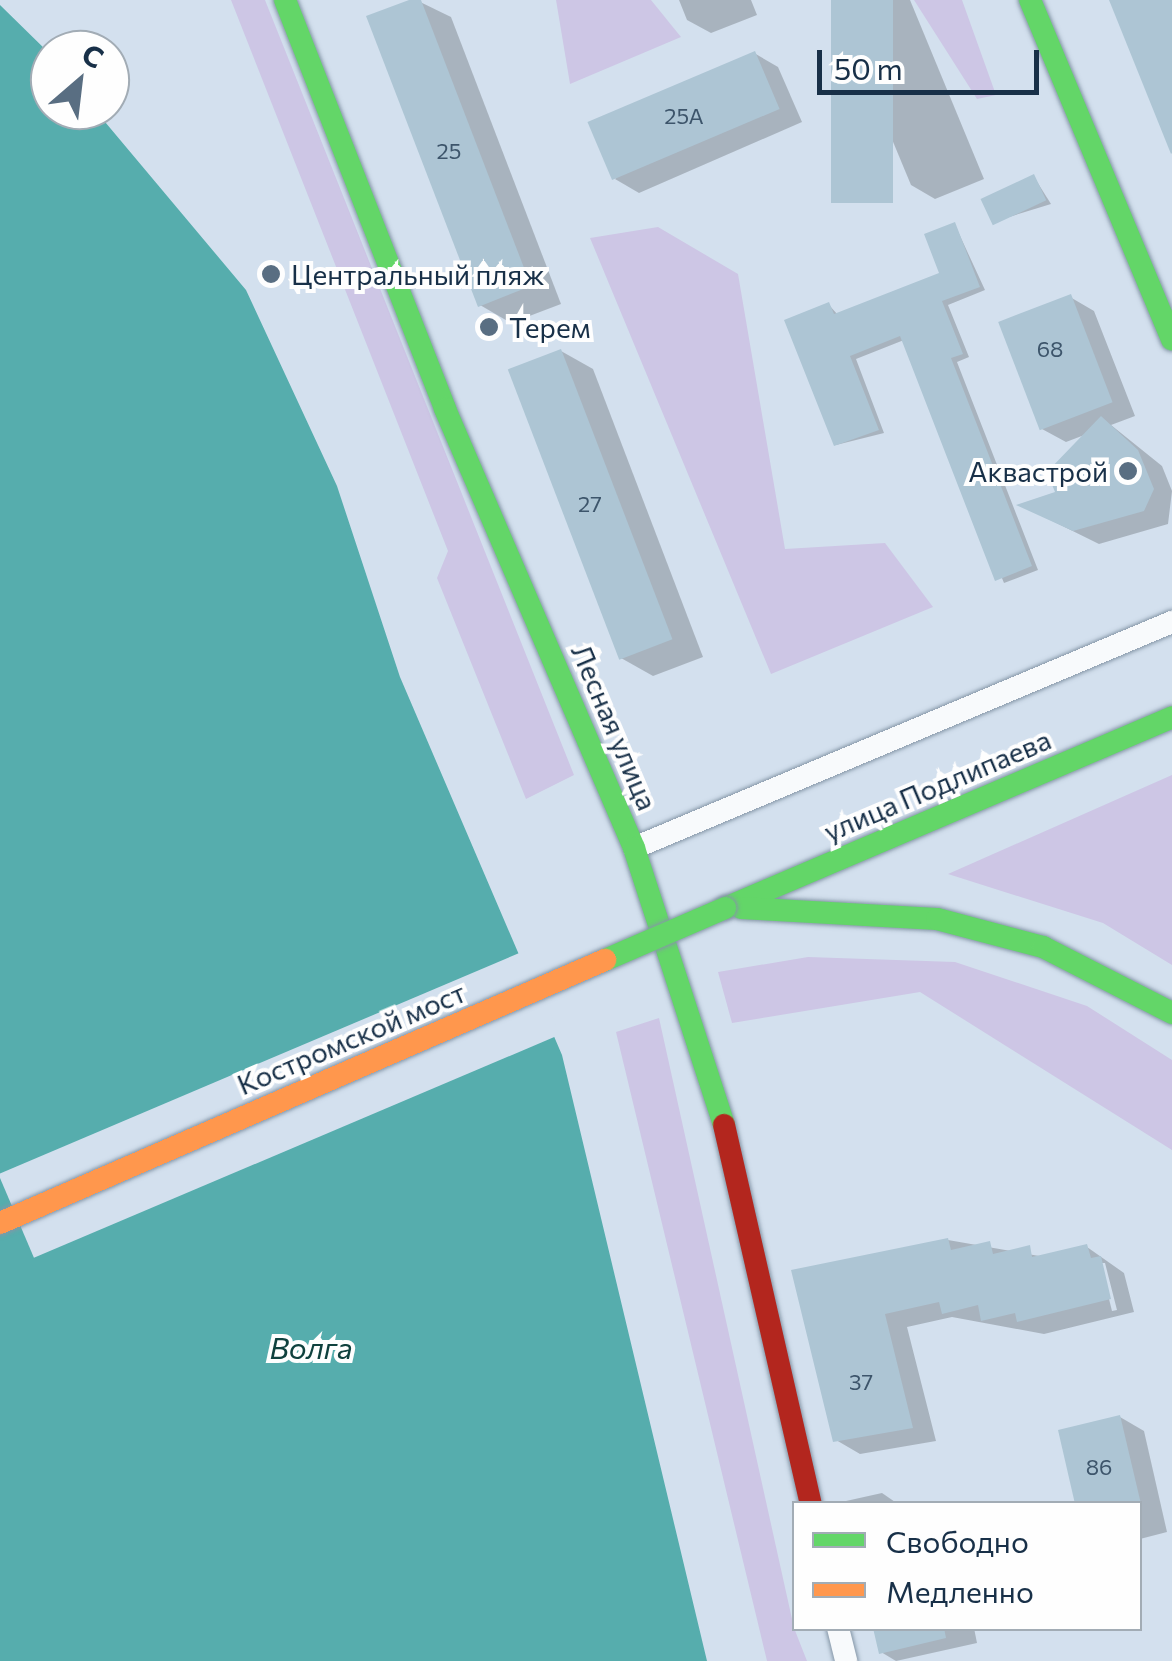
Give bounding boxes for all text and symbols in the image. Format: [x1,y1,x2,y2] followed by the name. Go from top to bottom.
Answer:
[30,30,130,130] north arrow
[822,30,1044,92] scale bar
[77,36,110,75] text: С
[834,49,903,86] text: 50 m
[664,103,704,129] house number: 25А
[437,138,461,164] house number: 25
[291,257,544,291] place label: Центральный пляж
[260,263,282,285] marker: Центральный пляж
[509,310,591,344] place label: Терем
[478,316,500,338] marker: Терем
[1037,336,1063,362] house number: 68
[968,454,1108,488] place label: Аквастрой
[1117,460,1139,482] marker: Аквастрой
[578,491,602,517] house number: 27
[565,639,665,815] street label: Лесная улица
[819,722,1055,848] street label: улица Подлипаева
[232,975,470,1101] street label: Костромской мост
[269,1329,353,1365] water label: Волга
[849,1369,873,1395] house number: 37
[1086,1454,1112,1480] house number: 86
[792,1501,1142,1631] legend
[886,1522,1029,1559] text: Свободно
[886,1572,1034,1609] text: Медленно

